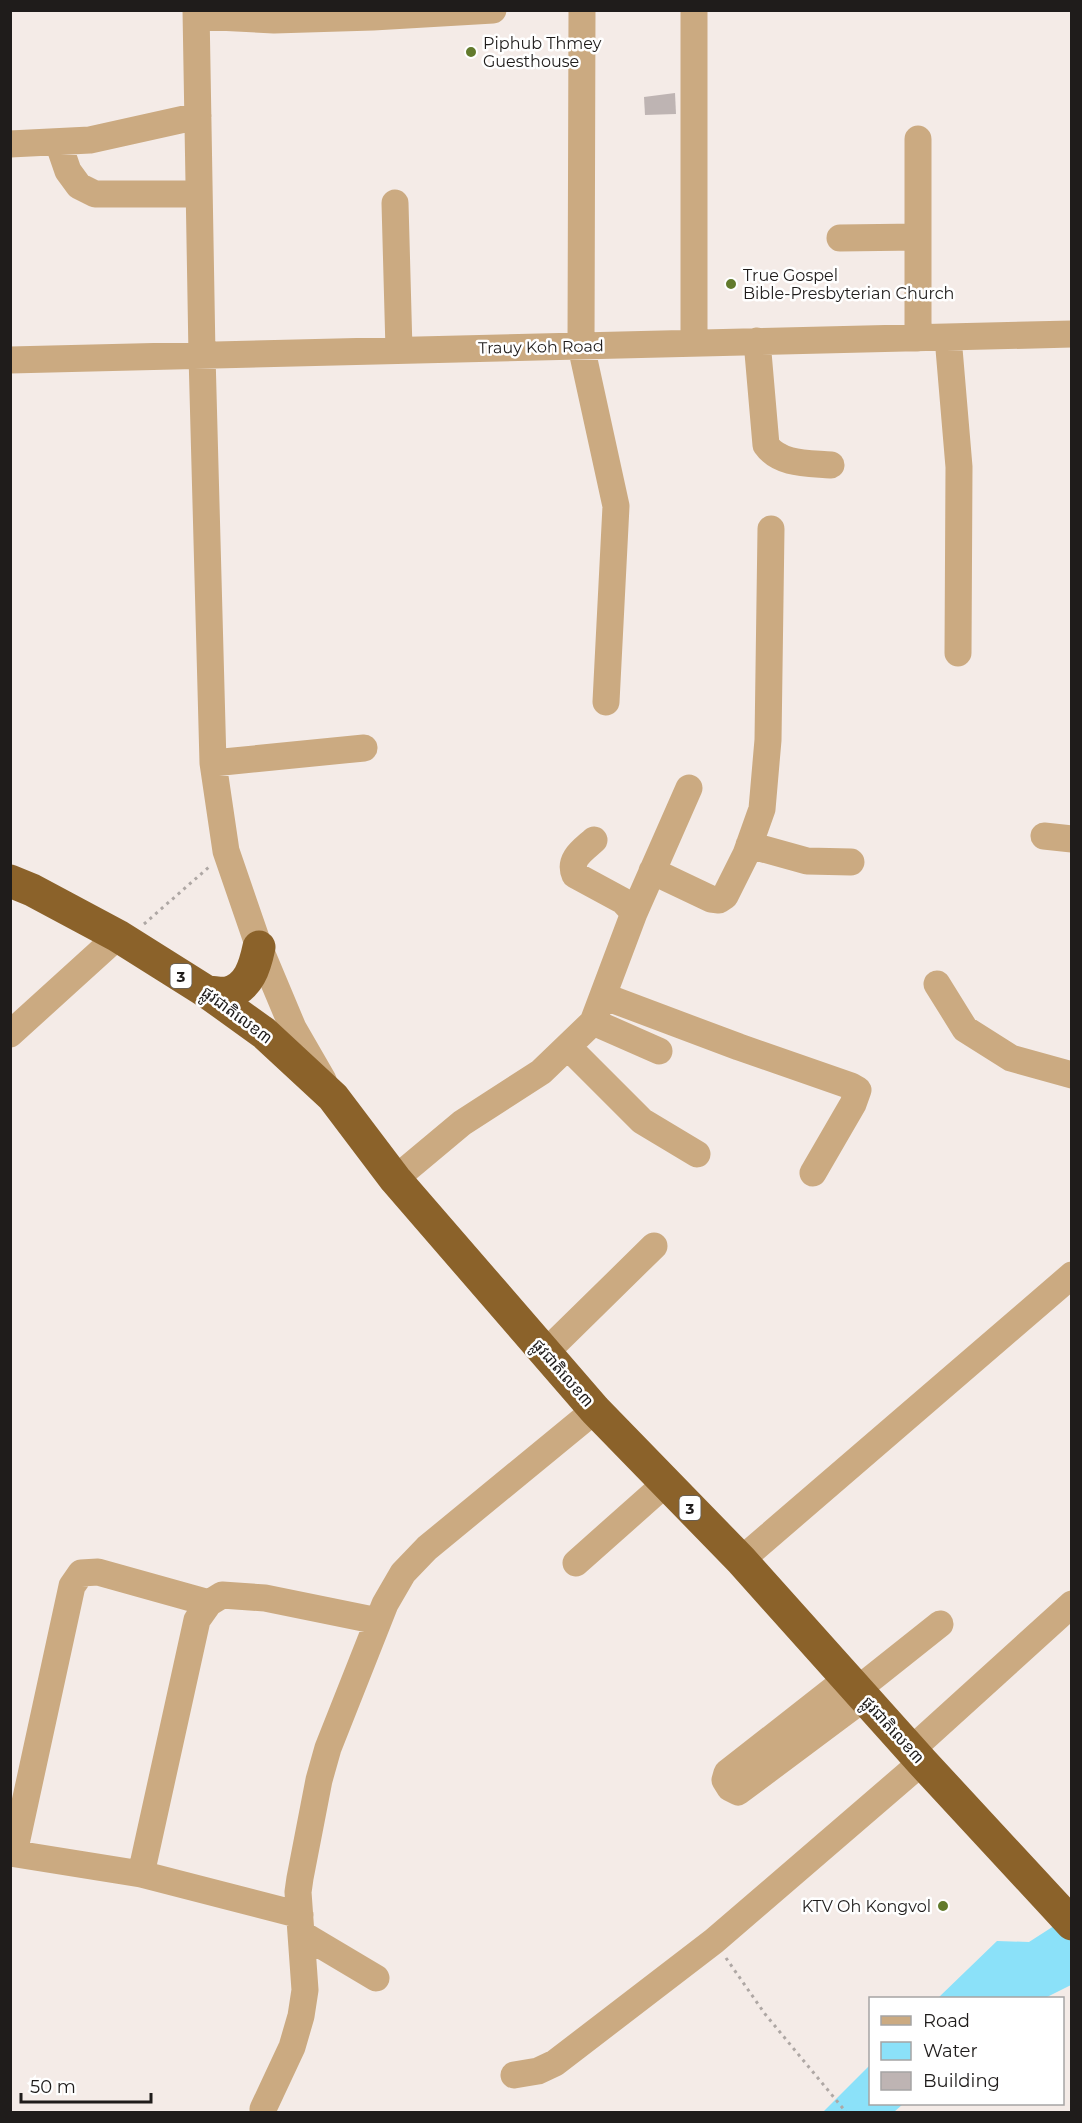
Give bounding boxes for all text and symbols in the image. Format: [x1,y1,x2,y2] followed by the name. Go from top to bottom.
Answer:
[483,34,602,71] place label: Piphub Thmey Guesthouse
[464,45,478,59] marker: Piphub Thmey Guesthouse
[743,266,954,303] place label: True Gospel Bible-Presbyterian Church
[724,277,738,291] marker: True Gospel Bible-Presbyterian Church
[478,336,604,358] street label: Trauy Koh Road
[170,964,192,988] road number: 3
[195,982,276,1052] street label: ផ្លូវជាតិលេខ៣
[525,1335,598,1414] street label: ផ្លូវជាតិលេខ៣
[680,1496,700,1520] road number: 3
[854,1693,928,1771] street label: ផ្លូវជាតិលេខ៣
[802,1897,931,1916] place label: KTV Oh Kongvol
[936,1899,950,1913] marker: KTV Oh Kongvol
[869,1997,1064,2105] legend
[923,2010,970,2032] text: Road
[923,2040,978,2062] text: Water
[21,2066,152,2104] scale bar
[923,2070,1000,2092] text: Building
[30,2076,76,2098] text: 50 m

